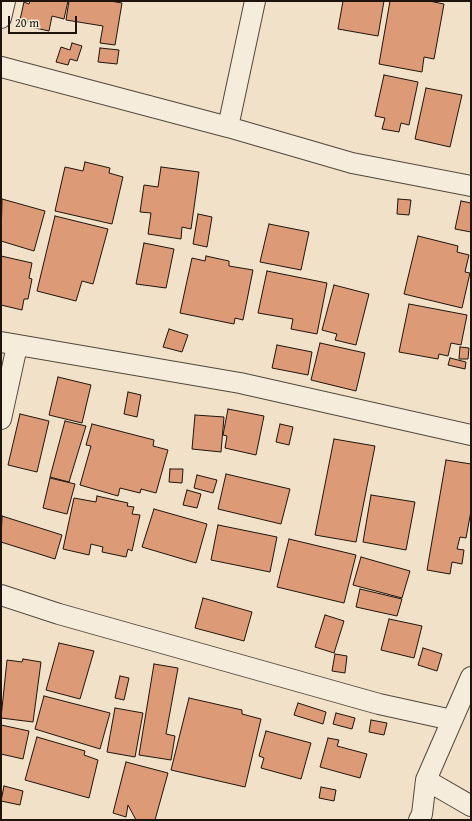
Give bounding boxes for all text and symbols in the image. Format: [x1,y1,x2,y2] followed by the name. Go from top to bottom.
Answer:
[10,8,79,34] scale bar
[15,14,39,31] text: 20 m

